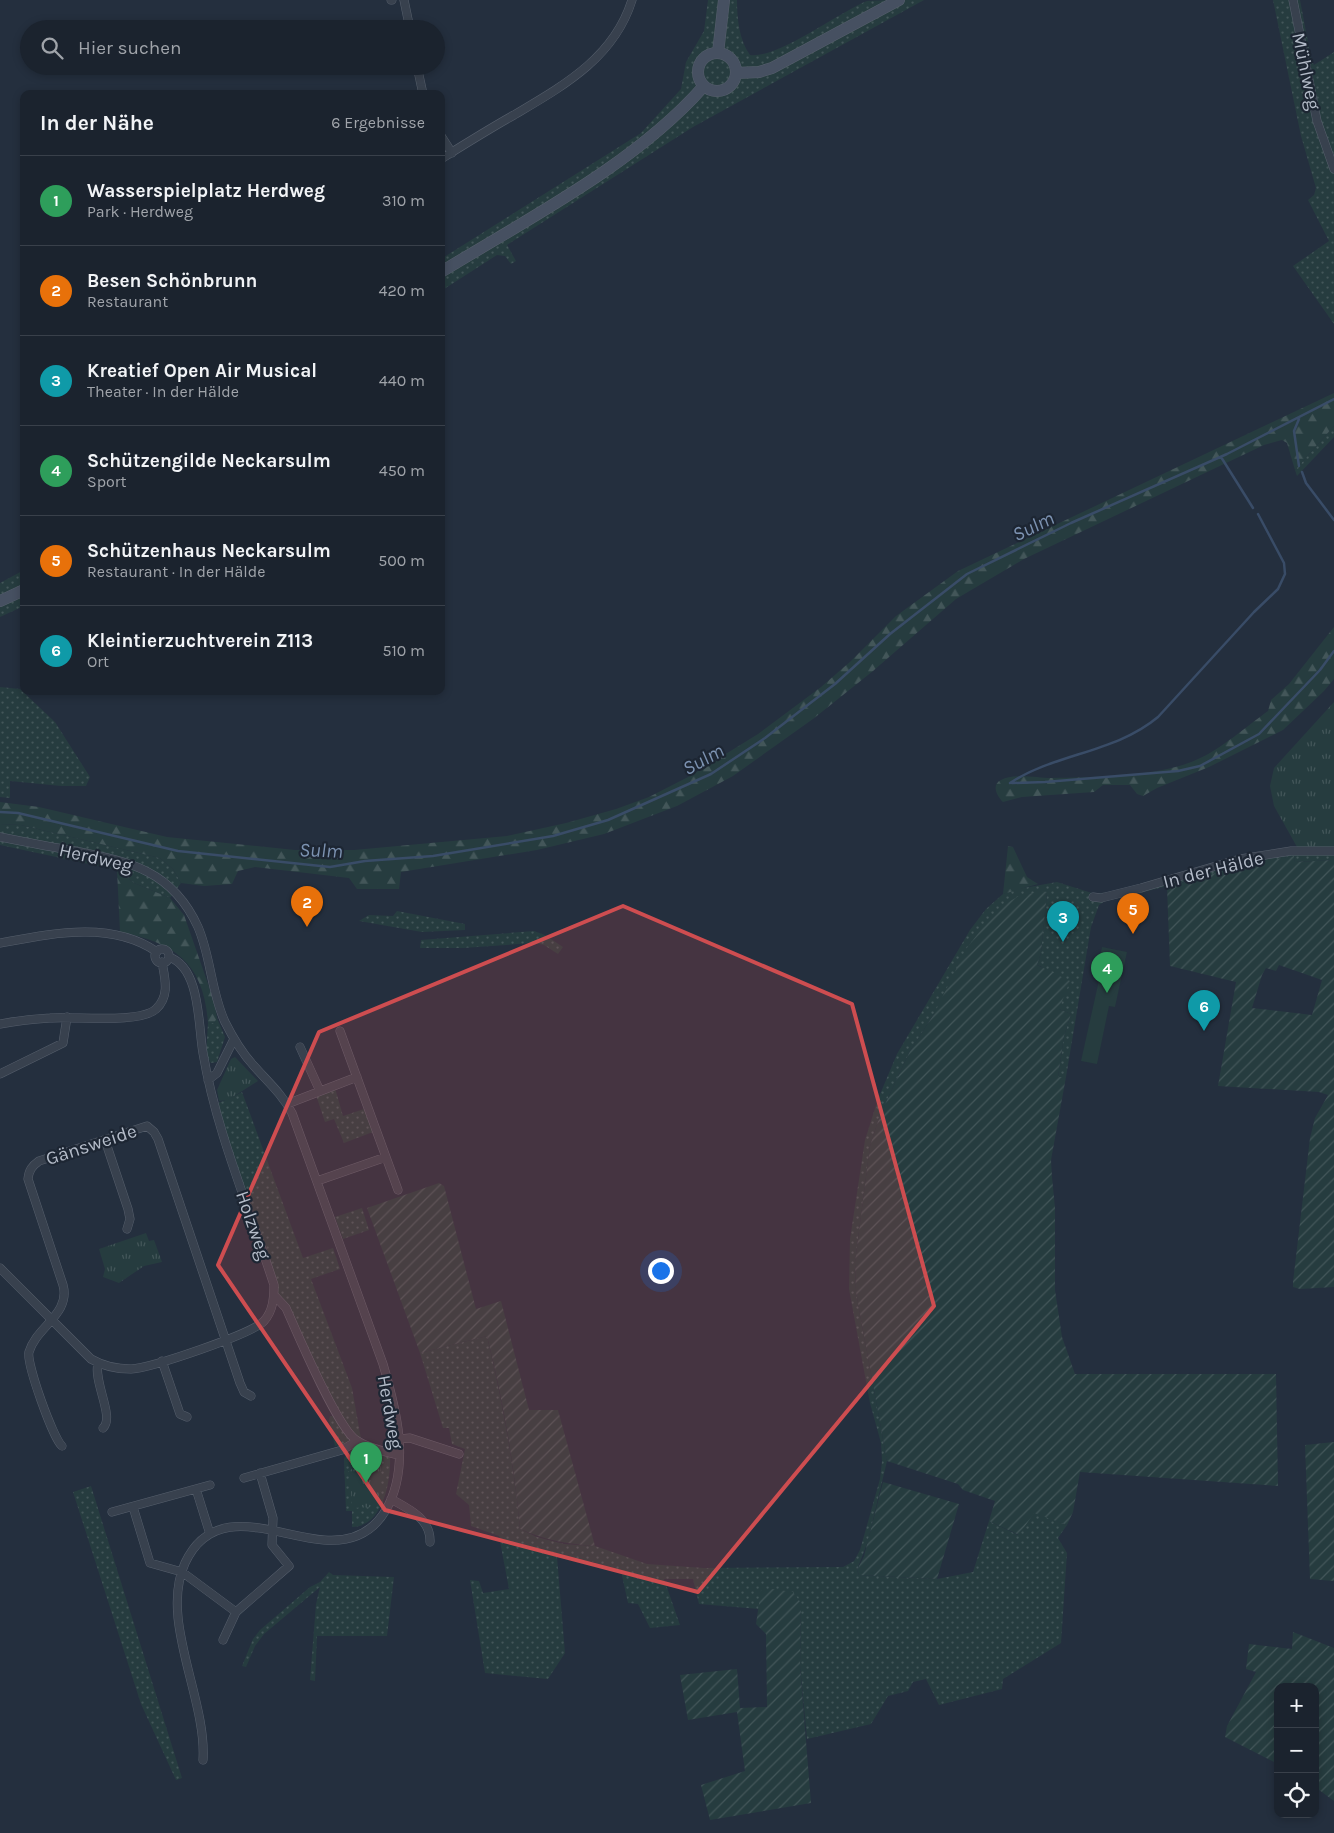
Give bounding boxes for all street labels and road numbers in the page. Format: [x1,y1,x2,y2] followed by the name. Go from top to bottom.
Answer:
[1287,30,1325,112] street label: Mühlweg
[57,839,135,877] street label: Herdweg
[1161,847,1266,893] street label: In der Hälde
[43,1120,140,1170] street label: Gänsweide
[231,1188,275,1263] street label: Holzweg
[373,1373,407,1451] street label: Herdweg

